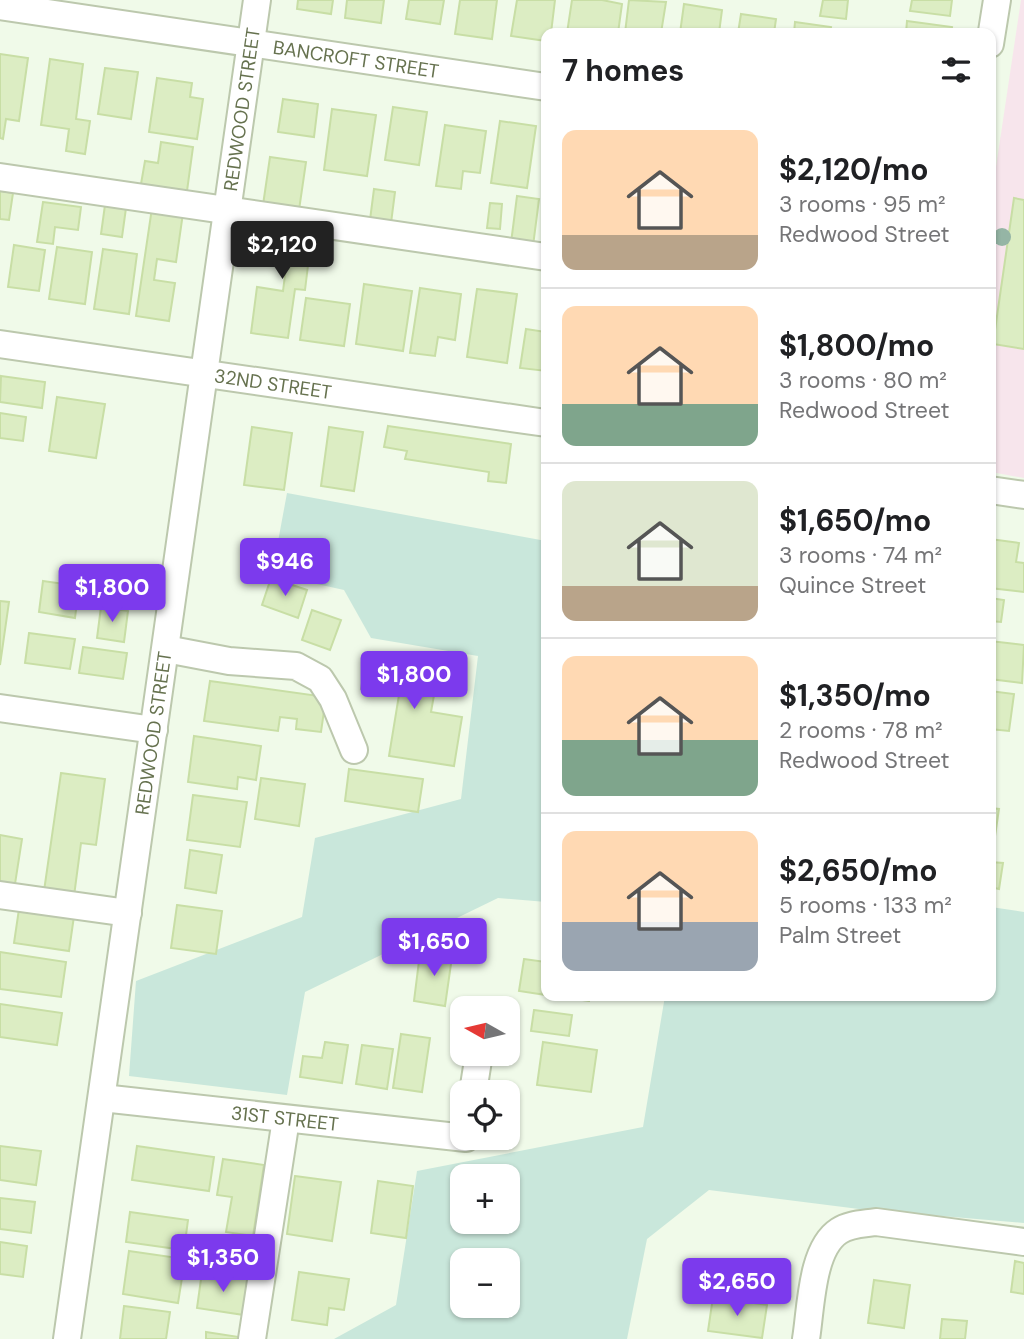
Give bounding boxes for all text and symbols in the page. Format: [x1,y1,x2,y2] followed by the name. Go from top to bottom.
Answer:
[218,26,266,193] street label: REDWOOD STREET
[271,34,441,84] street label: BANCROFT STREET
[562,51,684,90] text: 7 homes
[937,51,975,89] icon: filters
[779,150,929,189] text: $2,120/mo
[618,158,702,242] icon: home
[779,189,946,219] text: 3 rooms · 95 m²
[779,219,950,249] text: Redwood Street
[225,222,339,281] pin: $2,120
[247,229,317,259] text: $2,120
[779,326,934,365] text: $1,800/mo
[618,334,702,418] icon: home
[213,363,334,404] street label: 32ND STREET
[779,365,947,395] text: 3 rooms · 80 m²
[779,395,950,425] text: Redwood Street
[779,501,931,540] text: $1,650/mo
[618,509,702,593] icon: home
[244,538,326,598] pin: $946
[779,540,942,570] text: 3 rooms · 74 m²
[256,546,314,576] text: $946
[55,564,169,624] pin: $1,800
[779,570,926,600] text: Quince Street
[75,572,149,602] text: $1,800
[129,649,177,817] street label: REDWOOD STREET
[357,652,471,711] pin: $1,800
[377,659,451,689] text: $1,800
[779,676,931,715] text: $1,350/mo
[618,684,702,768] icon: home
[779,715,943,745] text: 2 rooms · 78 m²
[779,745,950,775] text: Redwood Street
[779,851,938,890] text: $2,650/mo
[618,859,702,943] icon: home
[779,890,952,920] text: 5 rooms · 133 m²
[377,918,491,978] pin: $1,650
[779,920,901,950] text: Palm Street
[398,926,470,956] text: $1,650
[450,996,520,1066] north arrow
[450,996,520,1318] map controls
[450,1080,520,1150] button: locate
[230,1100,340,1136] street label: 31ST STREET
[450,1164,520,1234] button: +
[166,1234,280,1294] pin: $1,350
[187,1242,259,1272] text: $1,350
[450,1248,520,1318] button: −
[680,1258,794,1318] pin: $2,650
[698,1266,776,1296] text: $2,650

